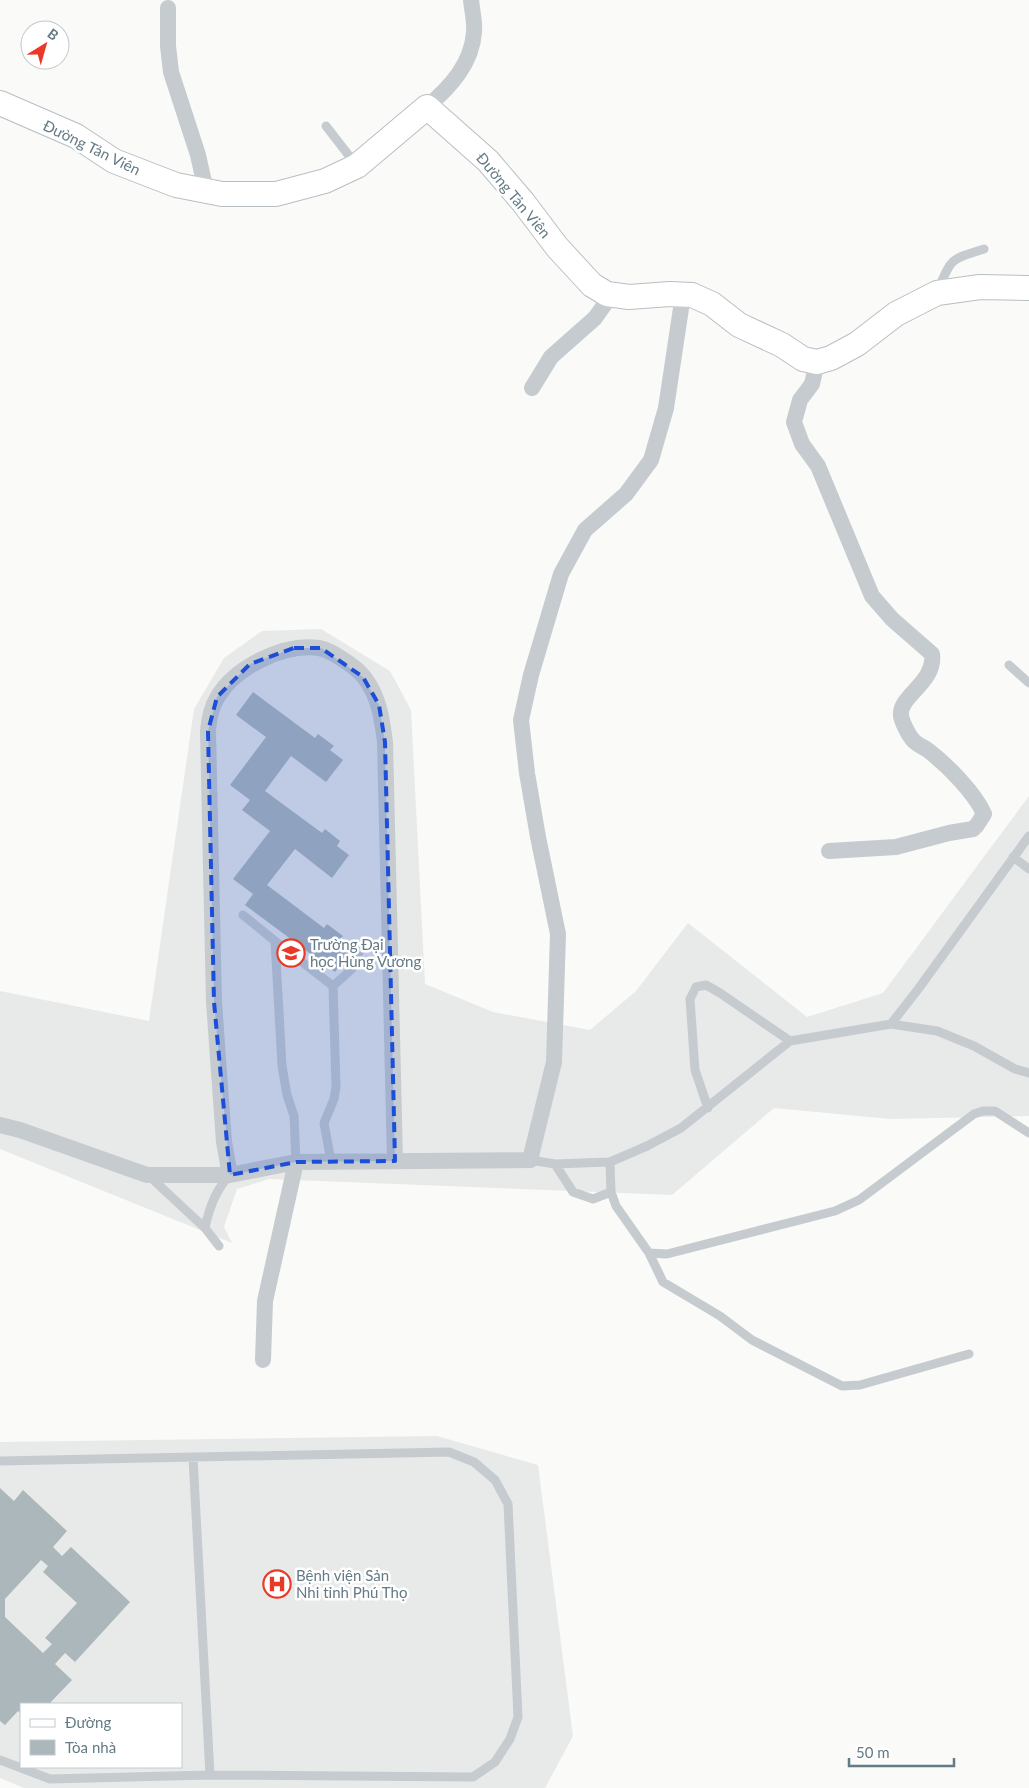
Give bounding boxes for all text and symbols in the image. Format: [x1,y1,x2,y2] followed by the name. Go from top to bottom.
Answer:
[20,20,70,70] north arrow
[44,25,62,44] text: B
[40,116,144,178] street label: Đường Tản Viên
[473,149,555,241] street label: Đường Tản Viên
[310,935,421,970] place label: Trường Đại học Hùng Vương
[276,938,306,968] school or university icon: Trường Đại học Hùng Vương
[296,1566,407,1601] place label: Bệnh viện Sản Nhi tỉnh Phú Thọ
[262,1569,292,1599] hospital icon: Bệnh viện Sản Nhi tỉnh Phú Thọ
[20,1703,182,1768] legend
[65,1713,111,1731] text: Đường
[849,1736,954,1768] scale bar
[65,1738,116,1756] text: Tòa nhà
[856,1743,890,1761] text: 50 m

